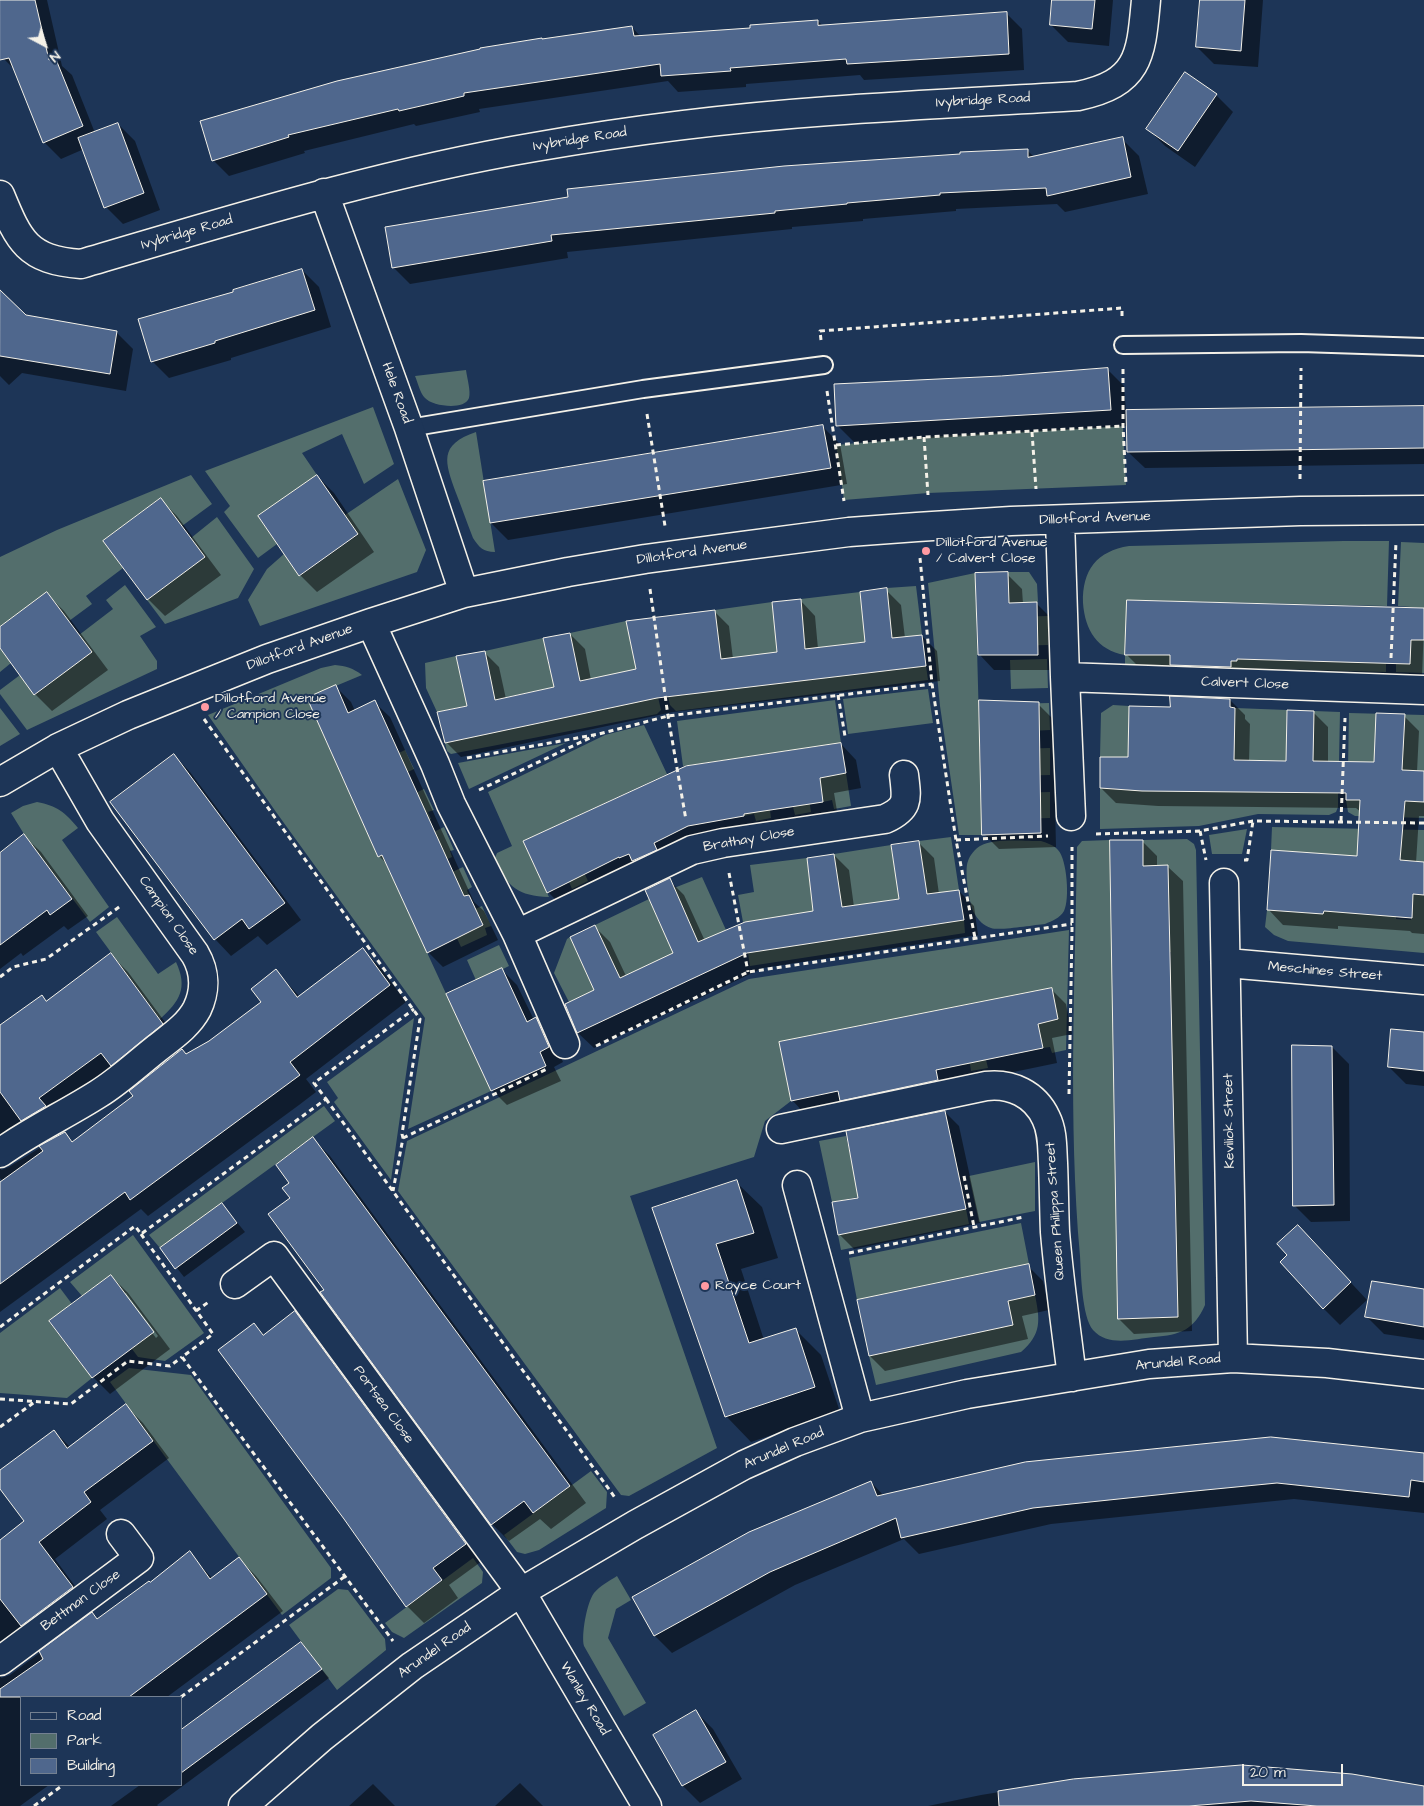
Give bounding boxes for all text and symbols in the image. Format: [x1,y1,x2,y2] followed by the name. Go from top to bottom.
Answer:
[20,20,70,70] north arrow
[45,46,64,67] text: N
[935,90,1031,112] street label: Ivybridge Road
[532,124,628,156] street label: Ivybridge Road
[139,212,235,254] street label: Ivybridge Road
[377,360,415,426] street label: Hele Road
[1039,509,1151,529] street label: Dillotford Avenue
[936,535,1047,568] place label: Dillotford Avenue / Calvert Close
[636,537,748,569] street label: Dillotford Avenue
[920,545,932,557] marker: Dillotford Avenue / Calvert Close
[245,621,355,675] street label: Dillotford Avenue
[1201,674,1289,694] street label: Calvert Close
[215,691,326,724] place label: Dillotford Avenue / Campion Close
[199,701,211,713] marker: Dillotford Avenue / Campion Close
[702,824,796,856] street label: Brathay Close
[134,873,202,959] street label: Campion Close
[1267,959,1383,985] street label: Meschines Street
[1221,1073,1239,1169] street label: Keviliok Street
[1043,1141,1069,1281] street label: Queen Philippa Street
[715,1278,801,1294] place label: Royce Court
[699,1280,711,1292] marker: Royce Court
[1135,1351,1221,1375] street label: Arundel Road
[349,1363,417,1447] street label: Portsea Close
[741,1425,827,1473] street label: Arundel Road
[38,1567,124,1635] street label: Bettman Close
[395,1620,475,1682] street label: Arundel Road
[556,1659,612,1739] street label: Wanley Road
[20,1696,182,1786] legend
[67,1705,101,1726] text: Road
[67,1730,102,1751] text: Park
[1244,1754,1345,1786] scale bar
[67,1755,115,1776] text: Building
[1250,1762,1286,1783] text: 20 m

